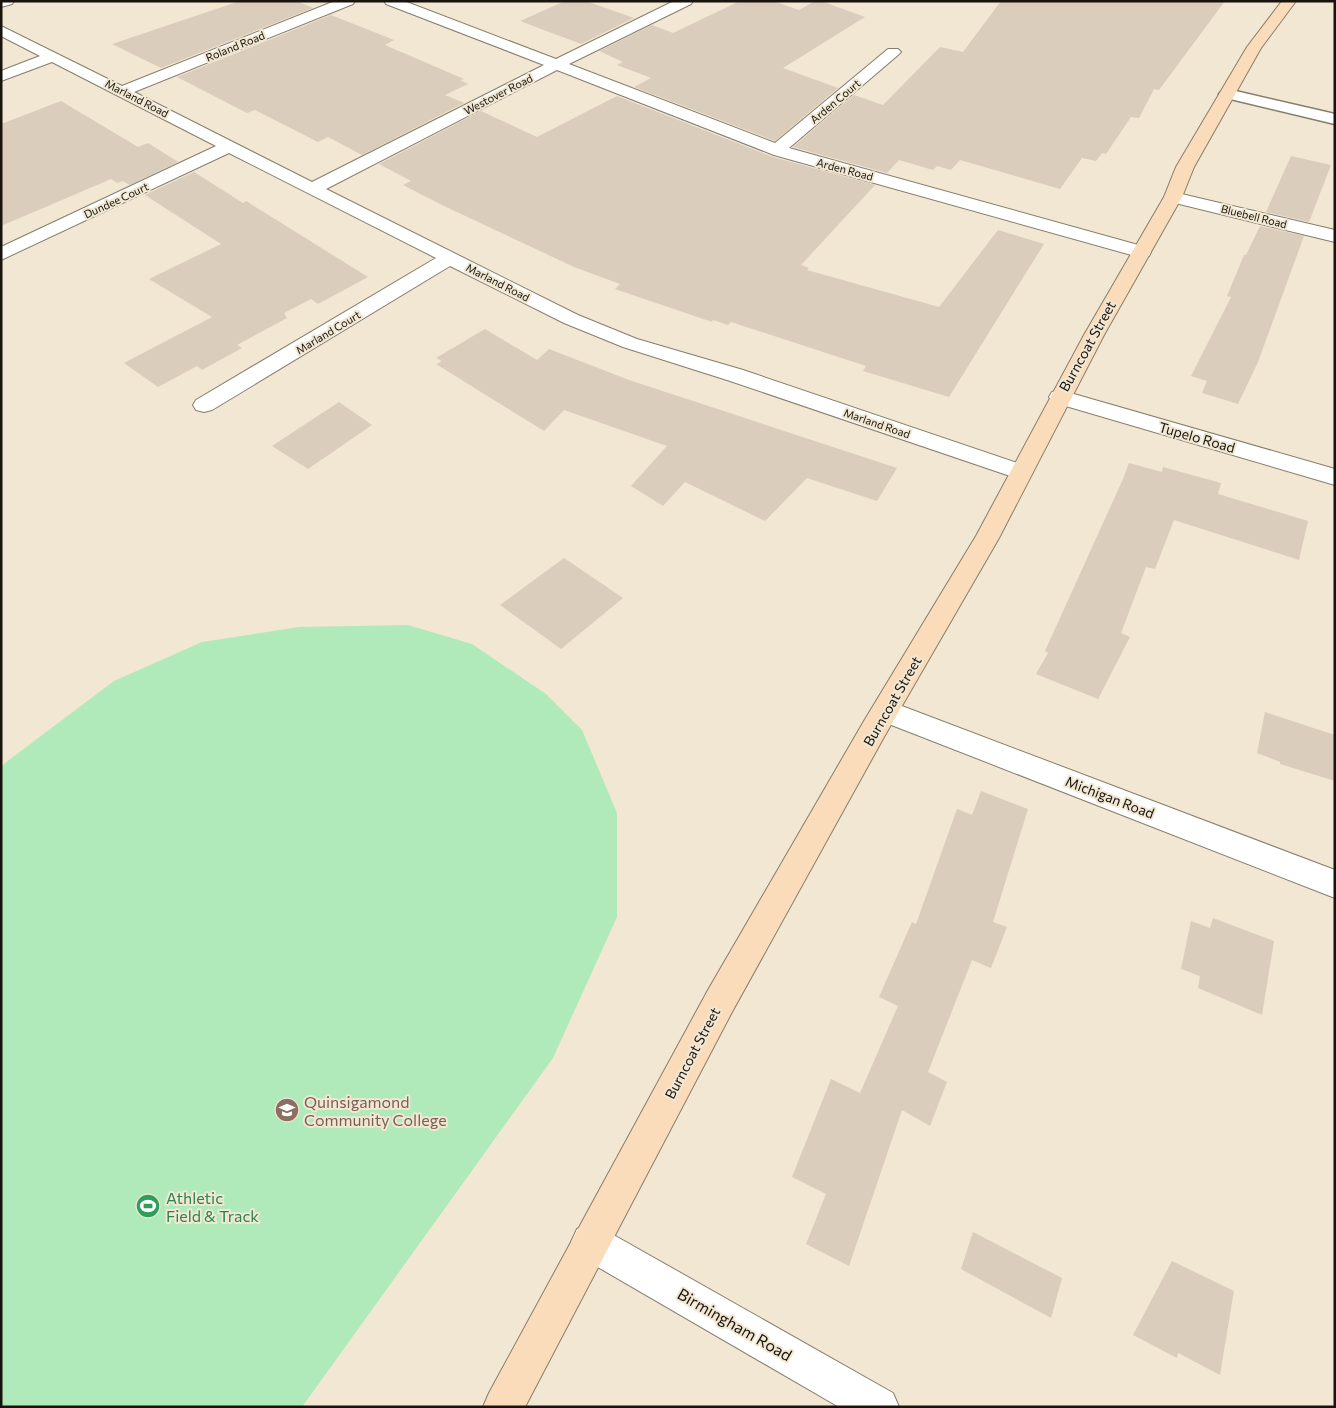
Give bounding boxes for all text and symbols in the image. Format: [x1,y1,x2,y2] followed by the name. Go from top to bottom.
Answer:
[204,28,266,64] street label: Roland Road
[461,71,535,117] street label: Westover Road
[103,76,171,120] street label: Marland Road
[807,76,863,126] street label: Arden Court
[815,155,875,183] street label: Arden Road
[82,179,151,221] street label: Dundee Court
[1220,202,1288,230] street label: Bluebell Road
[464,260,532,304] street label: Marland Road
[1055,297,1119,394] street label: Burncoat Street
[293,307,363,356] street label: Marland Court
[842,406,912,440] street label: Marland Road
[1157,418,1237,456] street label: Tupelo Road
[859,653,925,749] street label: Burncoat Street
[1063,772,1157,822] street label: Michigan Road
[661,1004,723,1102] street label: Burncoat Street
[304,1092,447,1129] place label: Quinsigamond Community College
[274,1097,300,1123] school or university icon: Quinsigamond Community College
[166,1188,259,1225] place label: Athletic Field & Track
[135,1193,161,1219] sports icon: Athletic Field & Track
[675,1284,795,1364] street label: Birmingham Road

